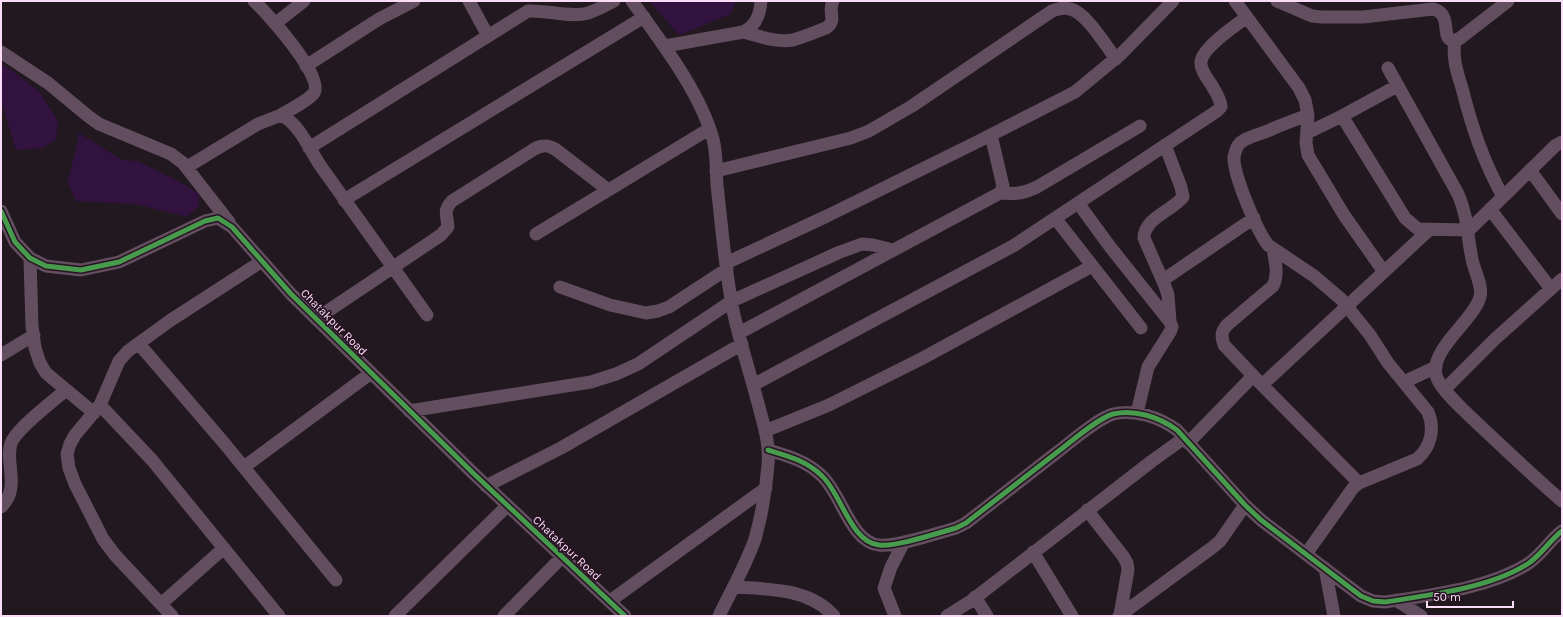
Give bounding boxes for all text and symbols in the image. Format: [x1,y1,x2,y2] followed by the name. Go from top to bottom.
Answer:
[298,286,370,358] street label: Chatakpur Road
[530,513,604,583] street label: Chatakpur Road
[1427,583,1513,609] scale bar
[1433,590,1461,604] text: 50 m

